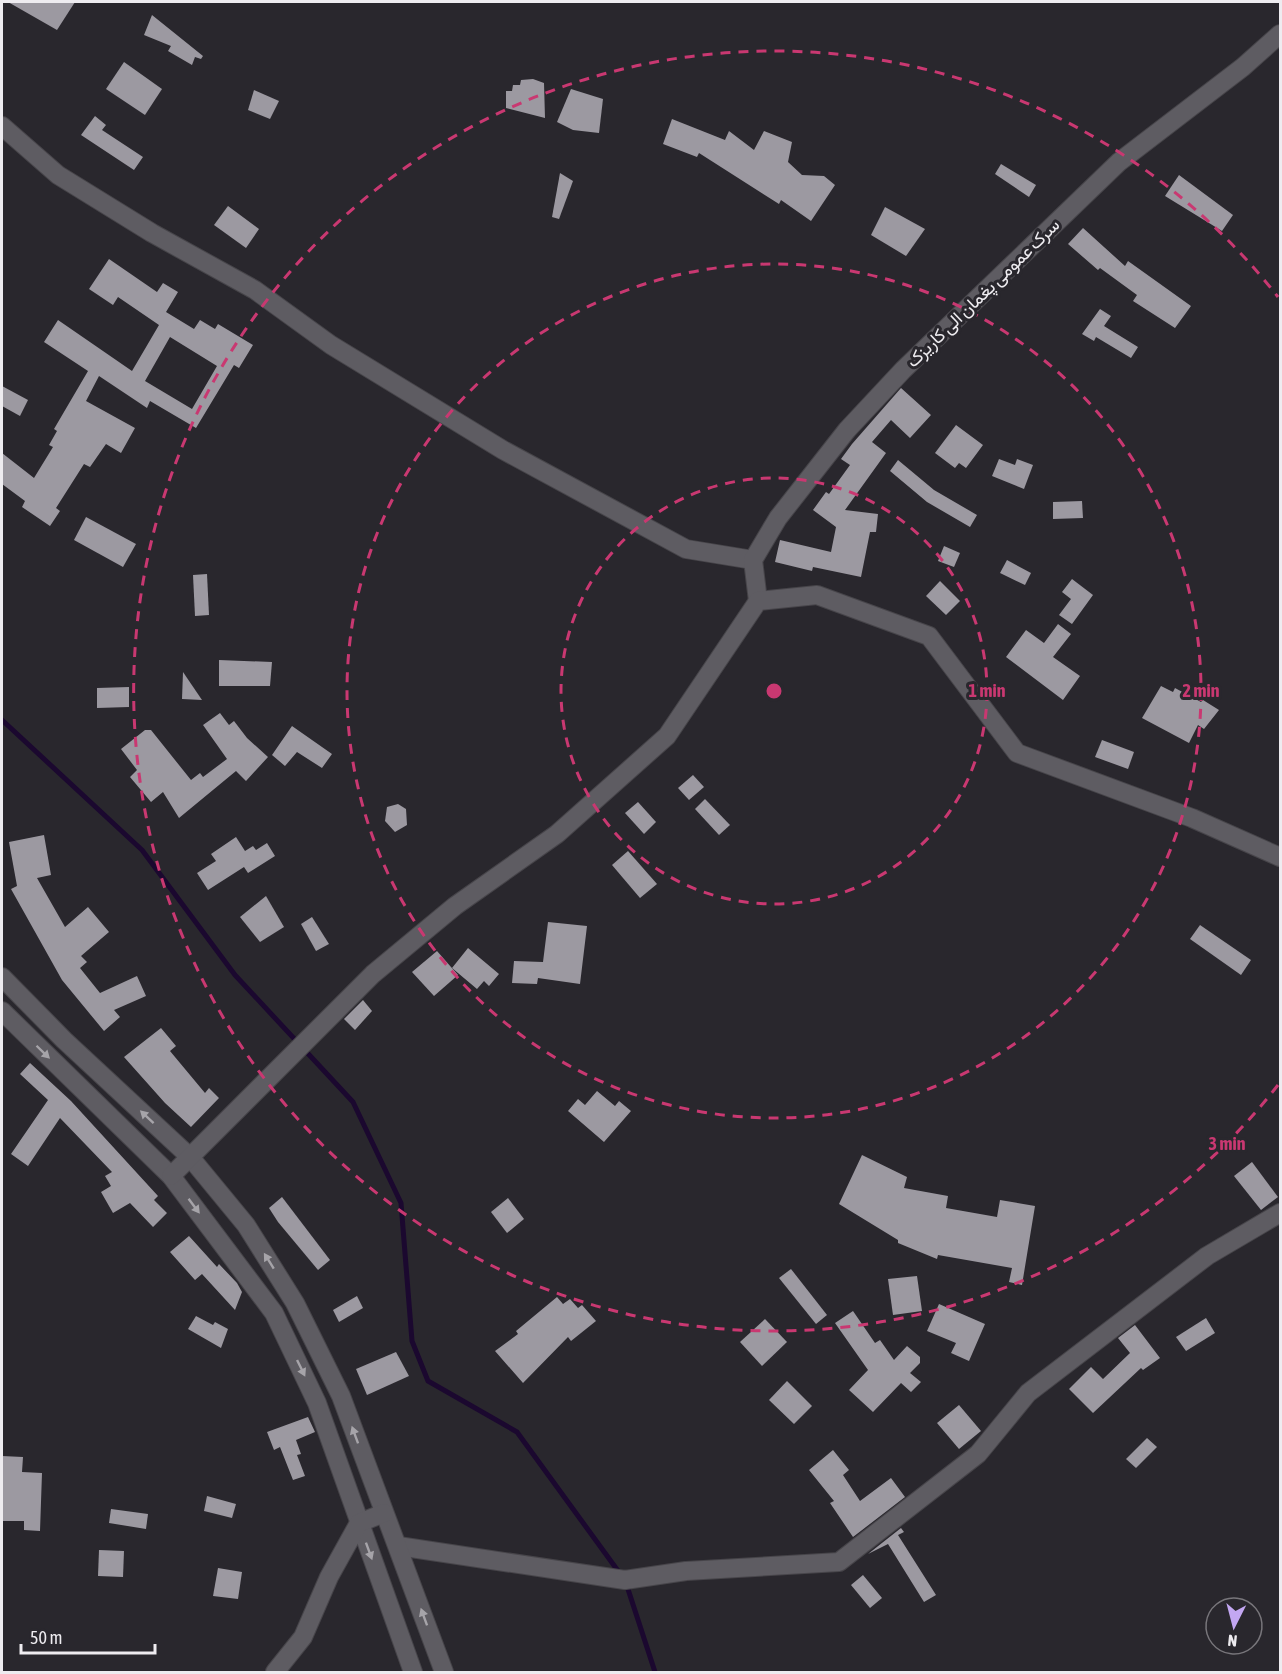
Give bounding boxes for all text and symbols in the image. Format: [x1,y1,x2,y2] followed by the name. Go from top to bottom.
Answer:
[902,214,1065,373] street label: سرک عمومی پغمان الی کاریزک
[969,680,1006,701] text: 1 min
[1183,680,1220,701] text: 2 min
[764,681,784,701] centre of rings
[36,1044,50,1058] one-way arrow
[141,1110,155,1124] one-way arrow
[1209,1133,1246,1154] text: 3 min
[187,1199,199,1214] one-way arrow
[263,1253,274,1269] one-way arrow
[296,1360,305,1377] one-way arrow
[350,1426,360,1444] one-way arrow
[365,1542,375,1560] one-way arrow
[1204,1596,1264,1656] north arrow
[419,1608,429,1626] one-way arrow
[21,1617,154,1655] scale bar
[30,1627,62,1648] text: 50 m
[1227,1631,1238,1650] text: N

